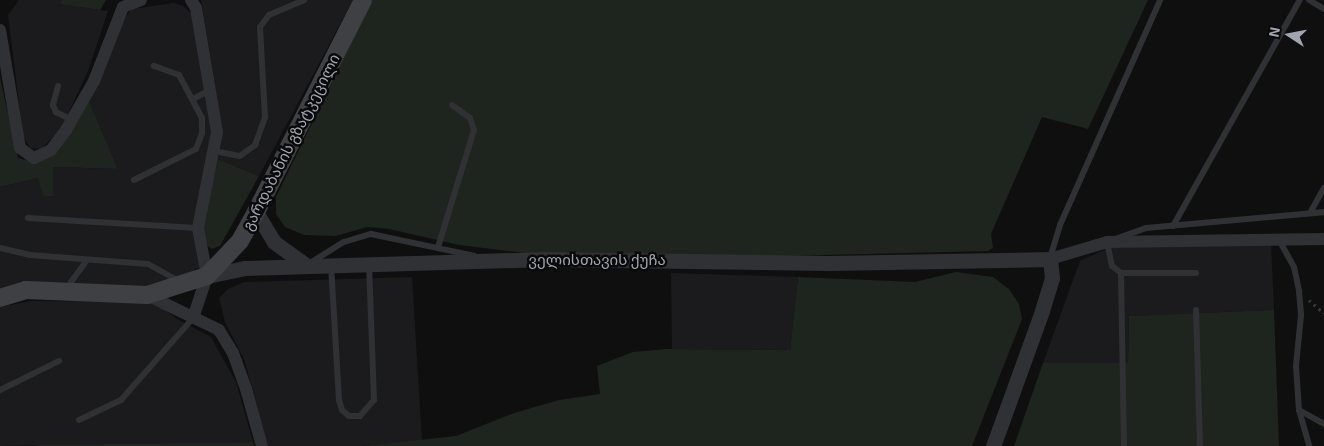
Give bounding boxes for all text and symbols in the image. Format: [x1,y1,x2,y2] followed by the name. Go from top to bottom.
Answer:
[1264,10,1314,60] north arrow
[1264,25,1283,39] text: N
[239,51,343,233] street label: გარდაბანის გზატკეცილი
[528,251,666,269] street label: ველისთავის ქუჩა

